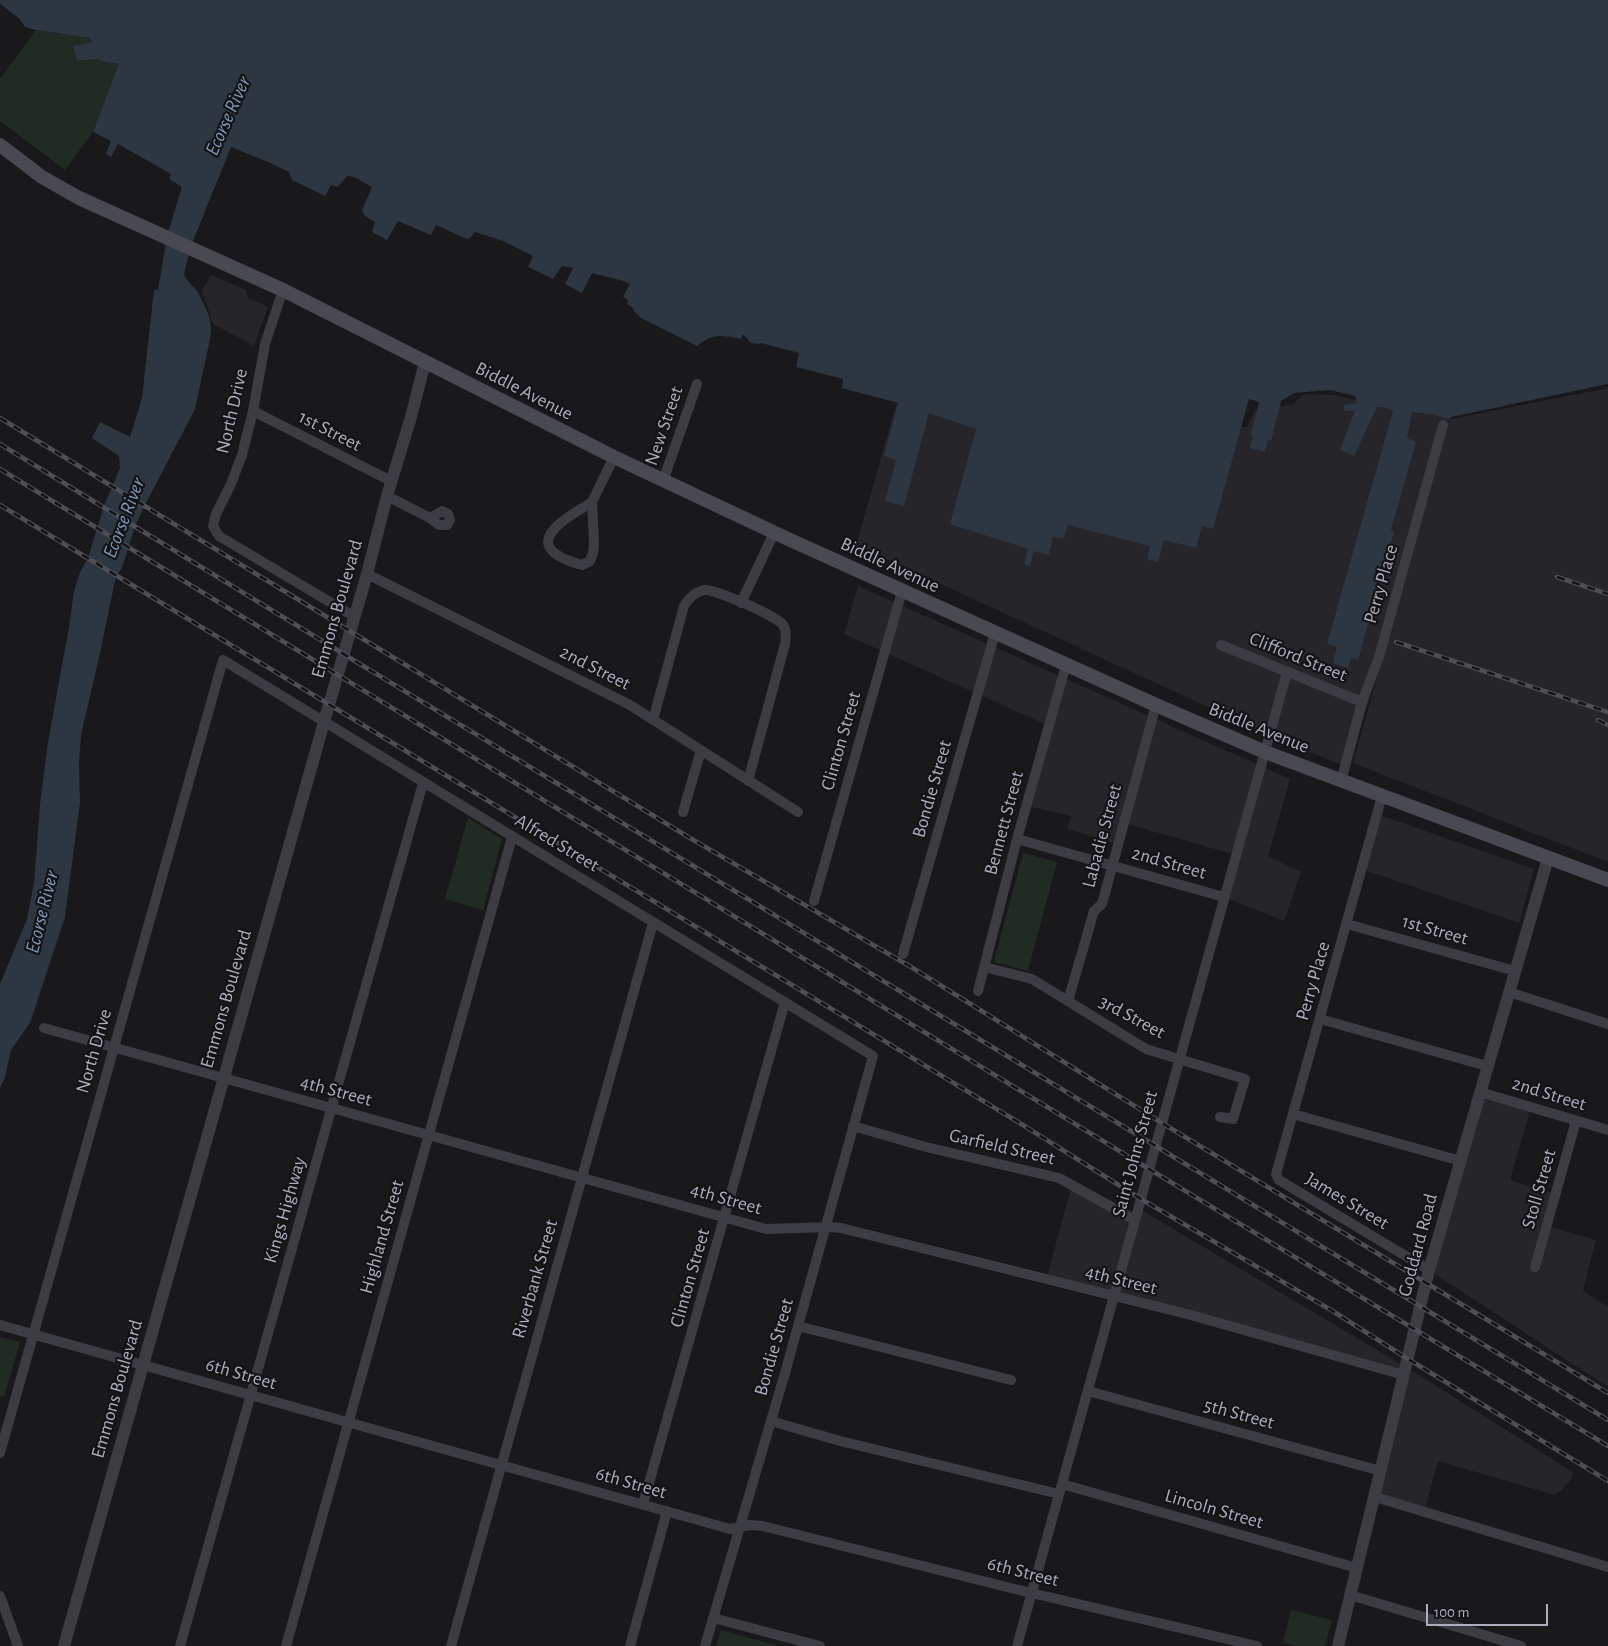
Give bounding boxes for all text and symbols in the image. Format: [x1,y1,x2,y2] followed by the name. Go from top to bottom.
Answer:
[200,73,256,159] water label: Ecorse River
[471,357,577,425] street label: Biddle Avenue
[211,366,253,456] street label: North Drive
[640,384,688,468] street label: New Street
[295,406,365,456] street label: 1st Street
[98,475,150,561] water label: Ecorse River
[837,532,943,598] street label: Biddle Avenue
[306,537,368,681] street label: Emmons Boulevard
[1359,542,1403,626] street label: Perry Place
[1246,627,1350,687] street label: Clifford Street
[556,641,634,695] street label: 2nd Street
[816,689,866,793] street label: Clinton Street
[1205,697,1313,759] street label: Biddle Avenue
[907,738,957,840] street label: Bondie Street
[979,768,1029,878] street label: Bennett Street
[1077,782,1127,890] street label: Labadie Street
[511,809,603,877] street label: Alfred Street
[1129,842,1209,884] street label: 2nd Street
[20,868,64,956] water label: Ecorse River
[1399,910,1471,950] street label: 1st Street
[195,927,257,1071] street label: Emmons Boulevard
[1291,939,1335,1023] street label: Perry Place
[1095,990,1169,1044] street label: 3rd Street
[71,1006,117,1096] street label: North Drive
[298,1071,374,1111] street label: 4th Street
[1509,1072,1589,1116] street label: 2nd Street
[1107,1088,1163,1220] street label: Saint Johns Street
[947,1124,1057,1170] street label: Garfield Street
[1517,1147,1561,1231] street label: Stoll Street
[259,1154,311,1266] street label: Kings Highway
[1301,1167,1393,1235] street label: James Street
[355,1177,409,1297] street label: Highland Street
[688,1178,764,1220] street label: 4th Street
[1393,1191,1443,1299] street label: Goddard Road
[507,1217,563,1341] street label: Riverbank Street
[665,1226,715,1330] street label: Clinton Street
[1083,1260,1159,1300] street label: 4th Street
[749,1296,799,1398] street label: Bondie Street
[86,1317,148,1461] street label: Emmons Boulevard
[203,1353,279,1395] street label: 6th Street
[1201,1394,1277,1434] street label: 5th Street
[593,1462,669,1504] street label: 6th Street
[1162,1484,1266,1534] street label: Lincoln Street
[985,1552,1061,1592] street label: 6th Street
[1428,1594,1550,1626] scale bar
[1434,1605,1469,1620] text: 100 m

